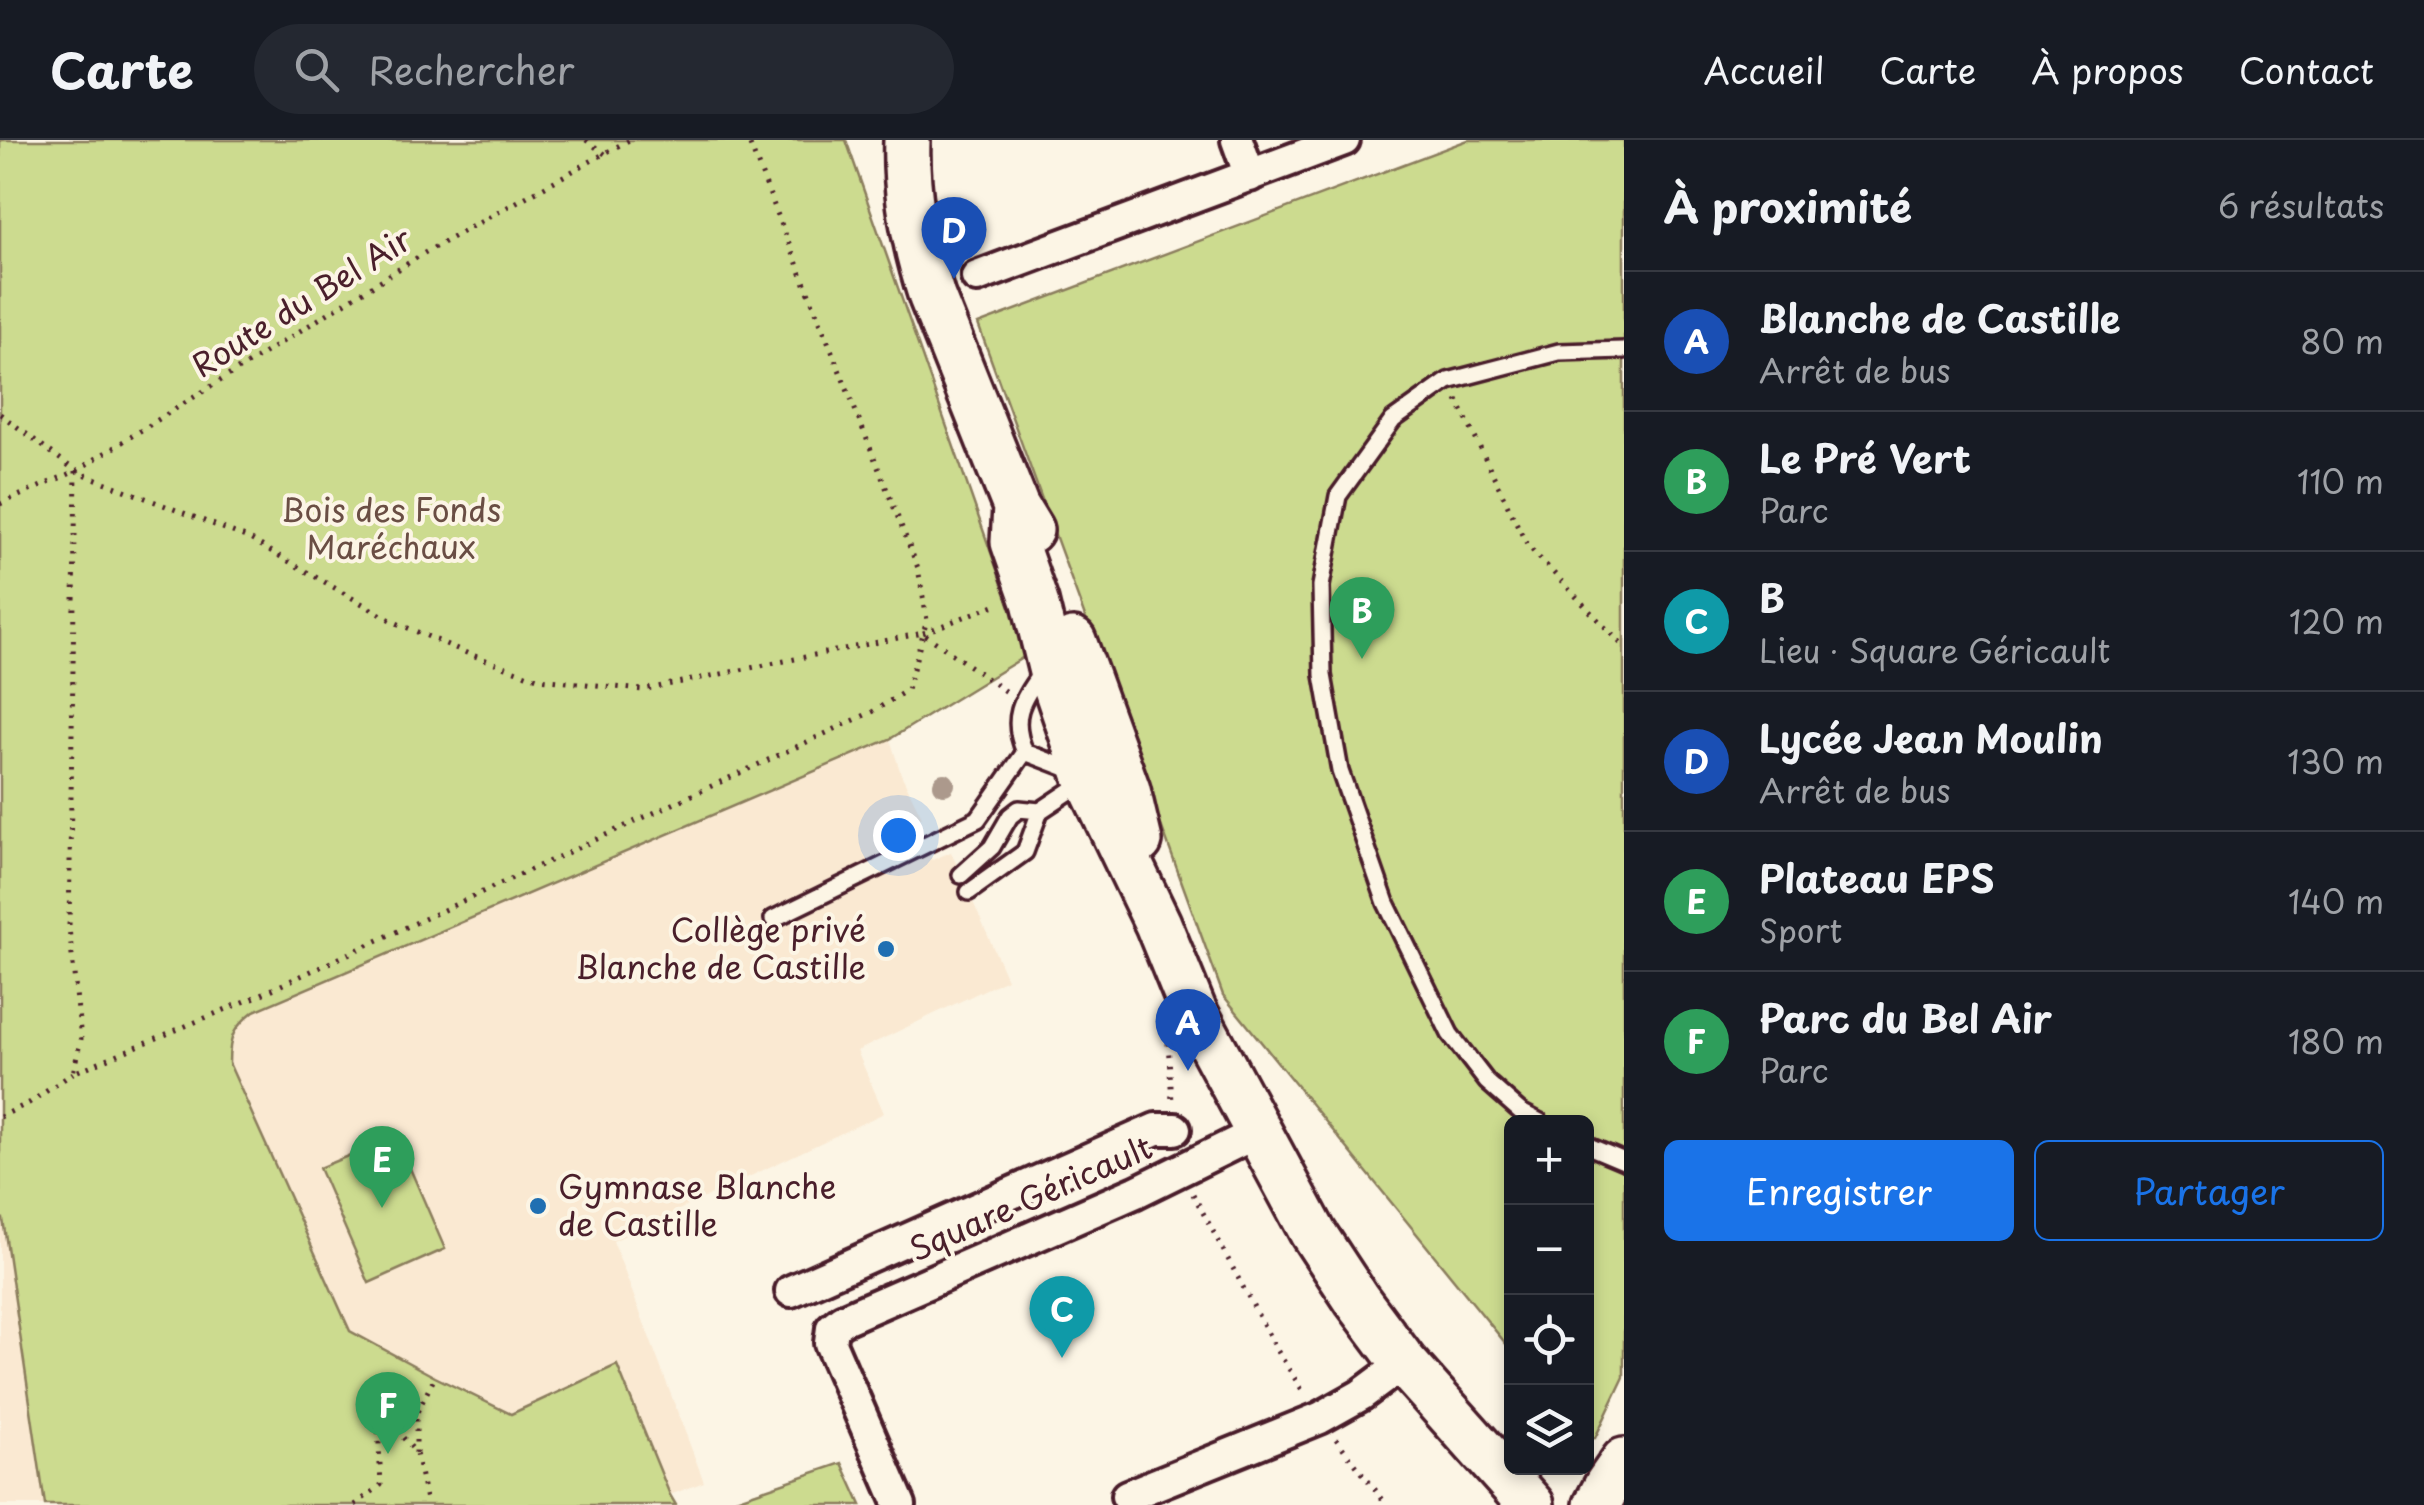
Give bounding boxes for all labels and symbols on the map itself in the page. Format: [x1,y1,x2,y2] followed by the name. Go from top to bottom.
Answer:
[922,196,986,279] pin: D
[182,214,420,388] street label: Route du Bel Air
[281,485,501,570] park label: Bois des Fonds Maréchaux
[1330,576,1394,659] pin: B
[873,810,924,861] your location
[575,905,866,990] place label: Collège privé Blanche de Castille
[875,938,897,960] marker: Collège privé Blanche de Castille
[1156,988,1220,1071] pin: A
[901,1122,1159,1272] street label: Square Géricault
[350,1126,414,1208] pin: E
[558,1162,836,1247] place label: Gymnase Blanche de Castille
[527,1195,549,1217] marker: Gymnase Blanche de Castille
[1030,1276,1094,1358] pin: C
[356,1372,420,1454] pin: F

